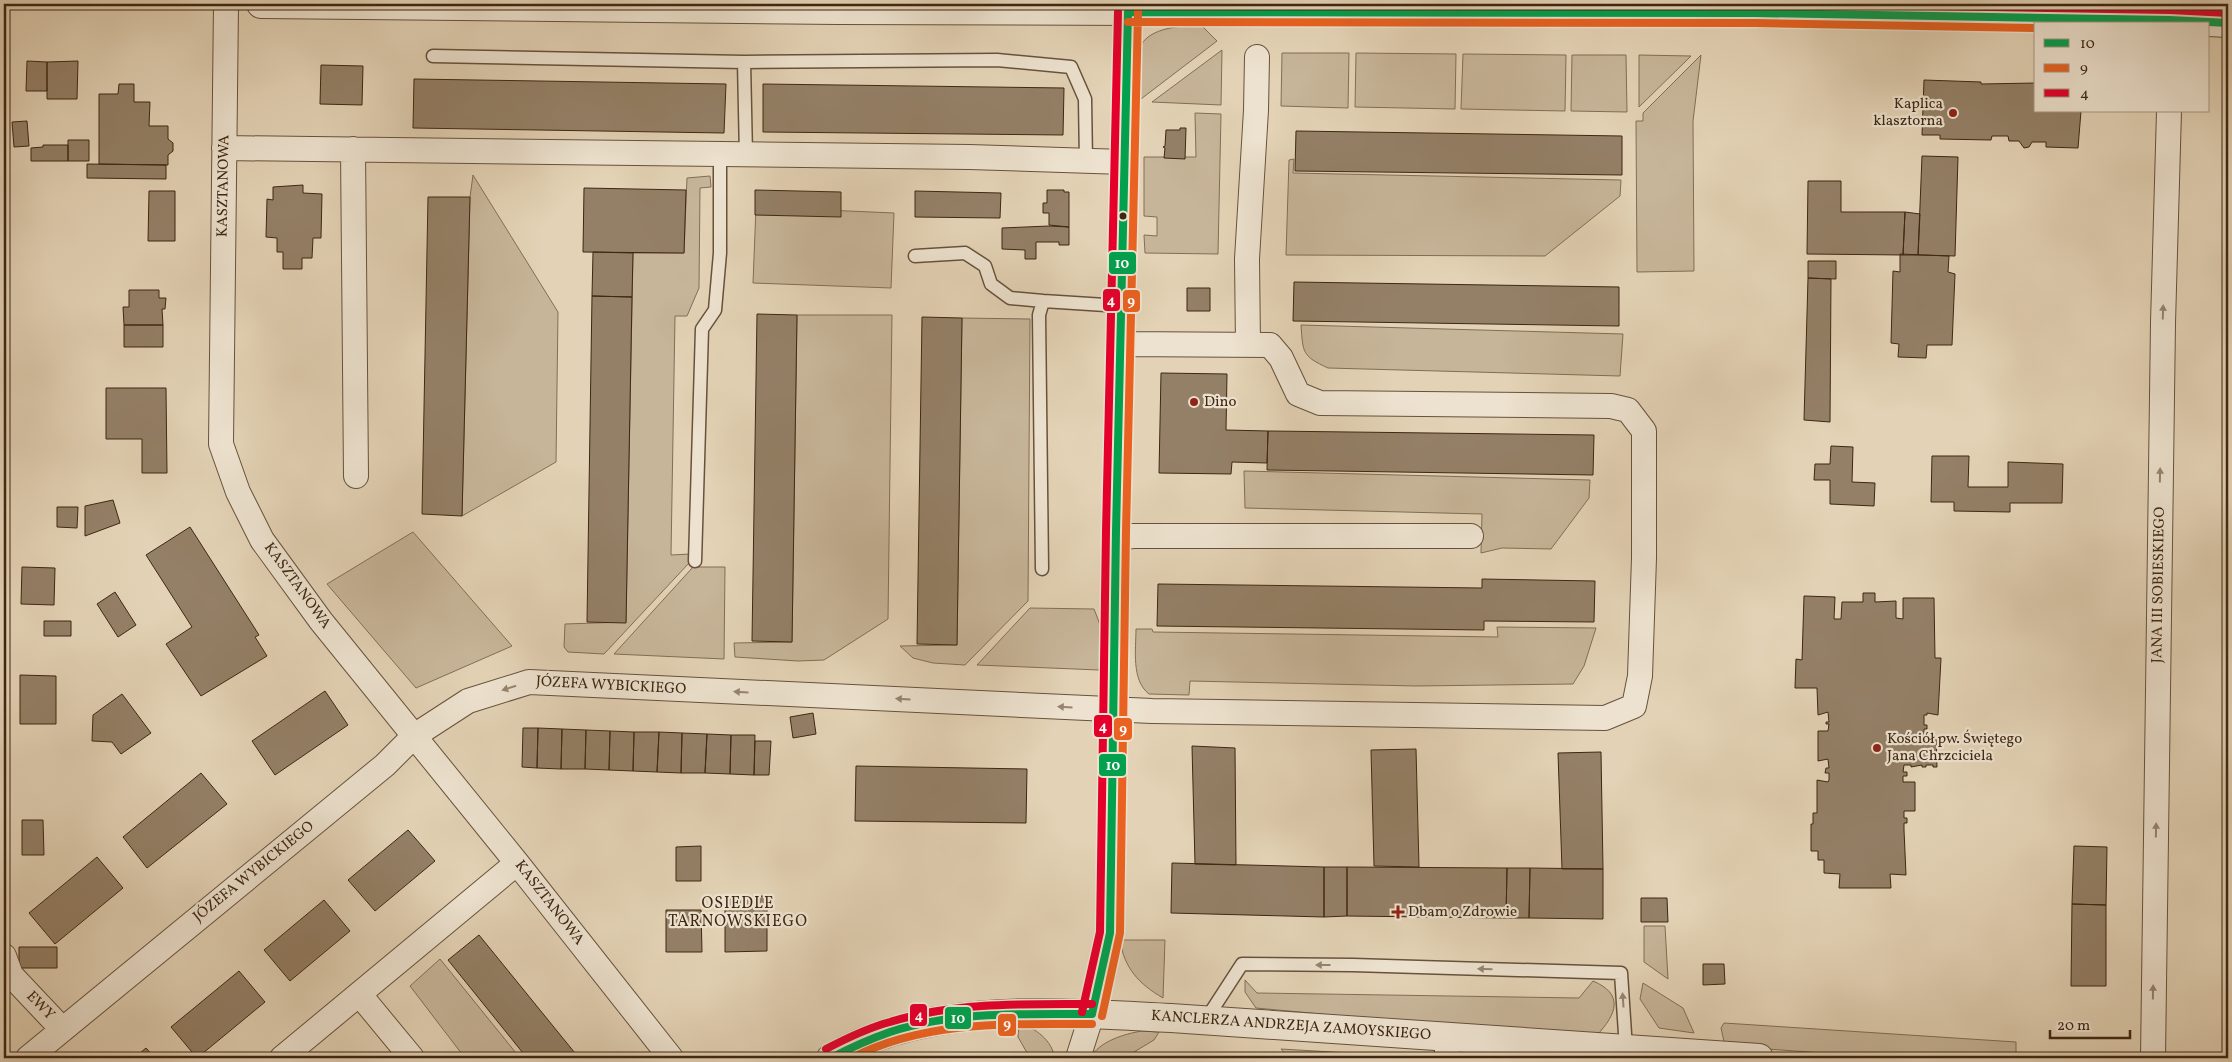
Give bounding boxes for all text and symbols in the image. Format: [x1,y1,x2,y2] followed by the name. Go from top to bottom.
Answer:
[2034,22,2210,112] legend
[2080,34,2095,55] text: 10
[2080,58,2088,79] text: 9
[2080,84,2089,105] text: 4
[1873,94,1943,132] place label: Kaplica klasztorna
[1947,107,1959,119] marker: Kaplica klasztorna
[213,134,235,237] street label: KASZTANOWA
[1118,211,1128,221] unlabelled marker
[1108,251,1137,275] line badge: 10
[1115,255,1129,274] text: 10
[1102,288,1121,312] line badge: 4
[1122,289,1141,313] line badge: 9
[1107,292,1116,311] text: 4
[1127,293,1135,312] text: 9
[2159,304,2167,320] one-way arrow
[1204,392,1236,413] place label: Dino
[1188,396,1200,408] marker: Dino
[2157,466,2165,482] one-way arrow
[2147,507,2171,663] street label: JANA III SOBIESKIEGO
[258,538,336,634] street label: KASZTANOWA
[535,672,687,700] street label: JÓZEFA WYBICKIEGO
[502,685,517,693] one-way arrow
[732,687,748,695] one-way arrow
[895,695,911,703] one-way arrow
[1057,702,1073,710] one-way arrow
[1093,714,1113,738] line badge: 4
[1113,717,1133,741] line badge: 9
[1099,718,1108,737] text: 4
[1119,721,1127,740] text: 9
[1887,729,2022,767] place label: Kościół pw. Świętego Jana Chrzciciela
[1871,742,1883,754] marker: Kościół pw. Świętego Jana Chrzciciela
[1098,753,1127,777] line badge: 10
[1106,757,1120,776] text: 10
[189,817,319,927] street label: JÓZEFA WYBICKIEGO
[2152,821,2160,837] one-way arrow
[509,856,589,950] street label: KASZTANOWA
[668,893,808,933] district label: OSIEDLE TARNOWSKIEGO
[1408,902,1517,923] place label: Dbam o Zdrowie
[1392,906,1404,918] marker: Dbam o Zdrowie
[1315,961,1331,969] one-way arrow
[1477,965,1493,973] one-way arrow
[2150,984,2158,1000] one-way arrow
[21,987,59,1026] street label: EWY
[1618,992,1626,1008] one-way arrow
[909,1003,928,1027] line badge: 4
[944,1006,972,1030] line badge: 10
[1150,1006,1432,1046] street label: KANCLERZA ANDRZEJA ZAMOYSKIEGO
[915,1007,924,1026] text: 4
[2050,1007,2130,1039] scale bar
[951,1010,965,1029] text: 10
[997,1013,1017,1037] line badge: 9
[1003,1016,1011,1035] text: 9
[2057,1016,2090,1037] text: 20 m

